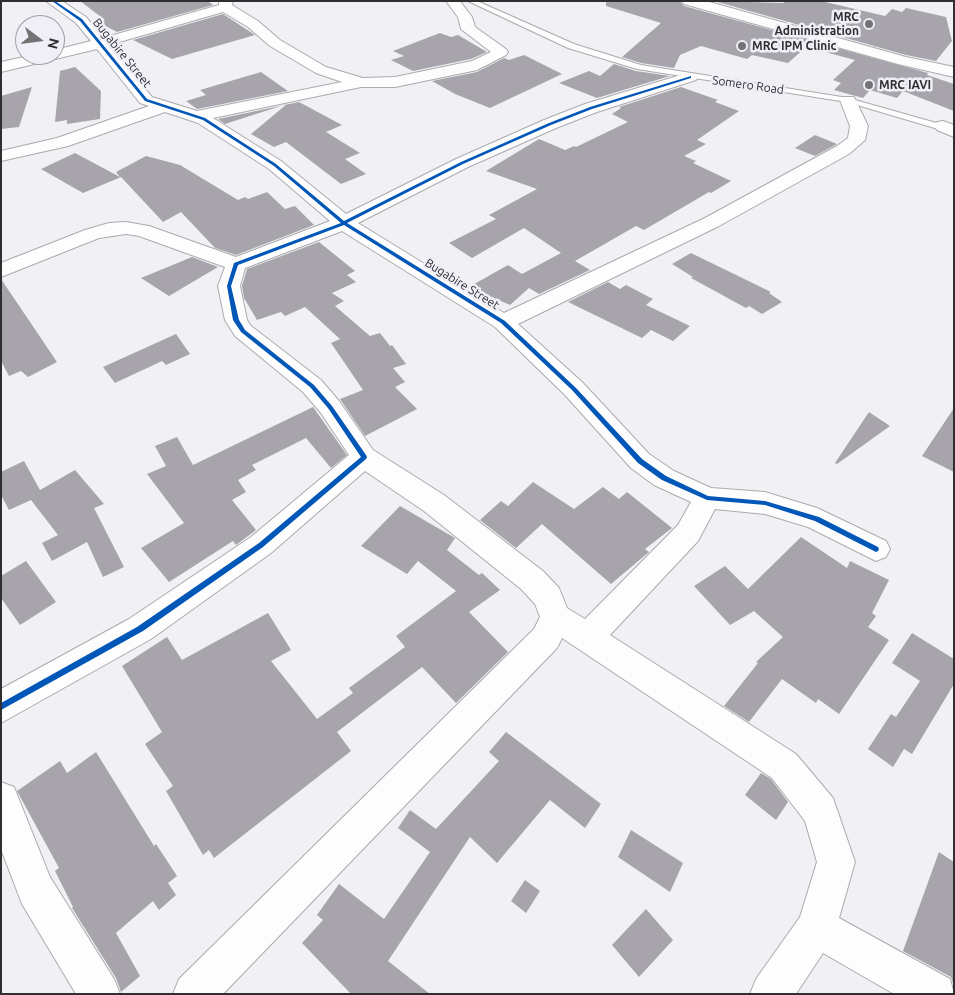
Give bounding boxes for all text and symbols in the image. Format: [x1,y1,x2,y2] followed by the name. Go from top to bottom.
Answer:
[774,10,859,38] place label: MRC Administration
[15,15,65,65] north arrow
[90,15,154,91] street label: Bugabire Street
[863,18,875,30] marker: MRC Administration
[44,36,63,51] text: N
[752,39,836,53] place label: MRC IPM Clinic
[736,40,748,52] marker: MRC IPM Clinic
[711,73,785,97] street label: Somero Road
[879,78,931,92] place label: MRC IAVI
[863,79,875,91] marker: MRC IAVI
[422,255,502,313] street label: Bugabire Street

